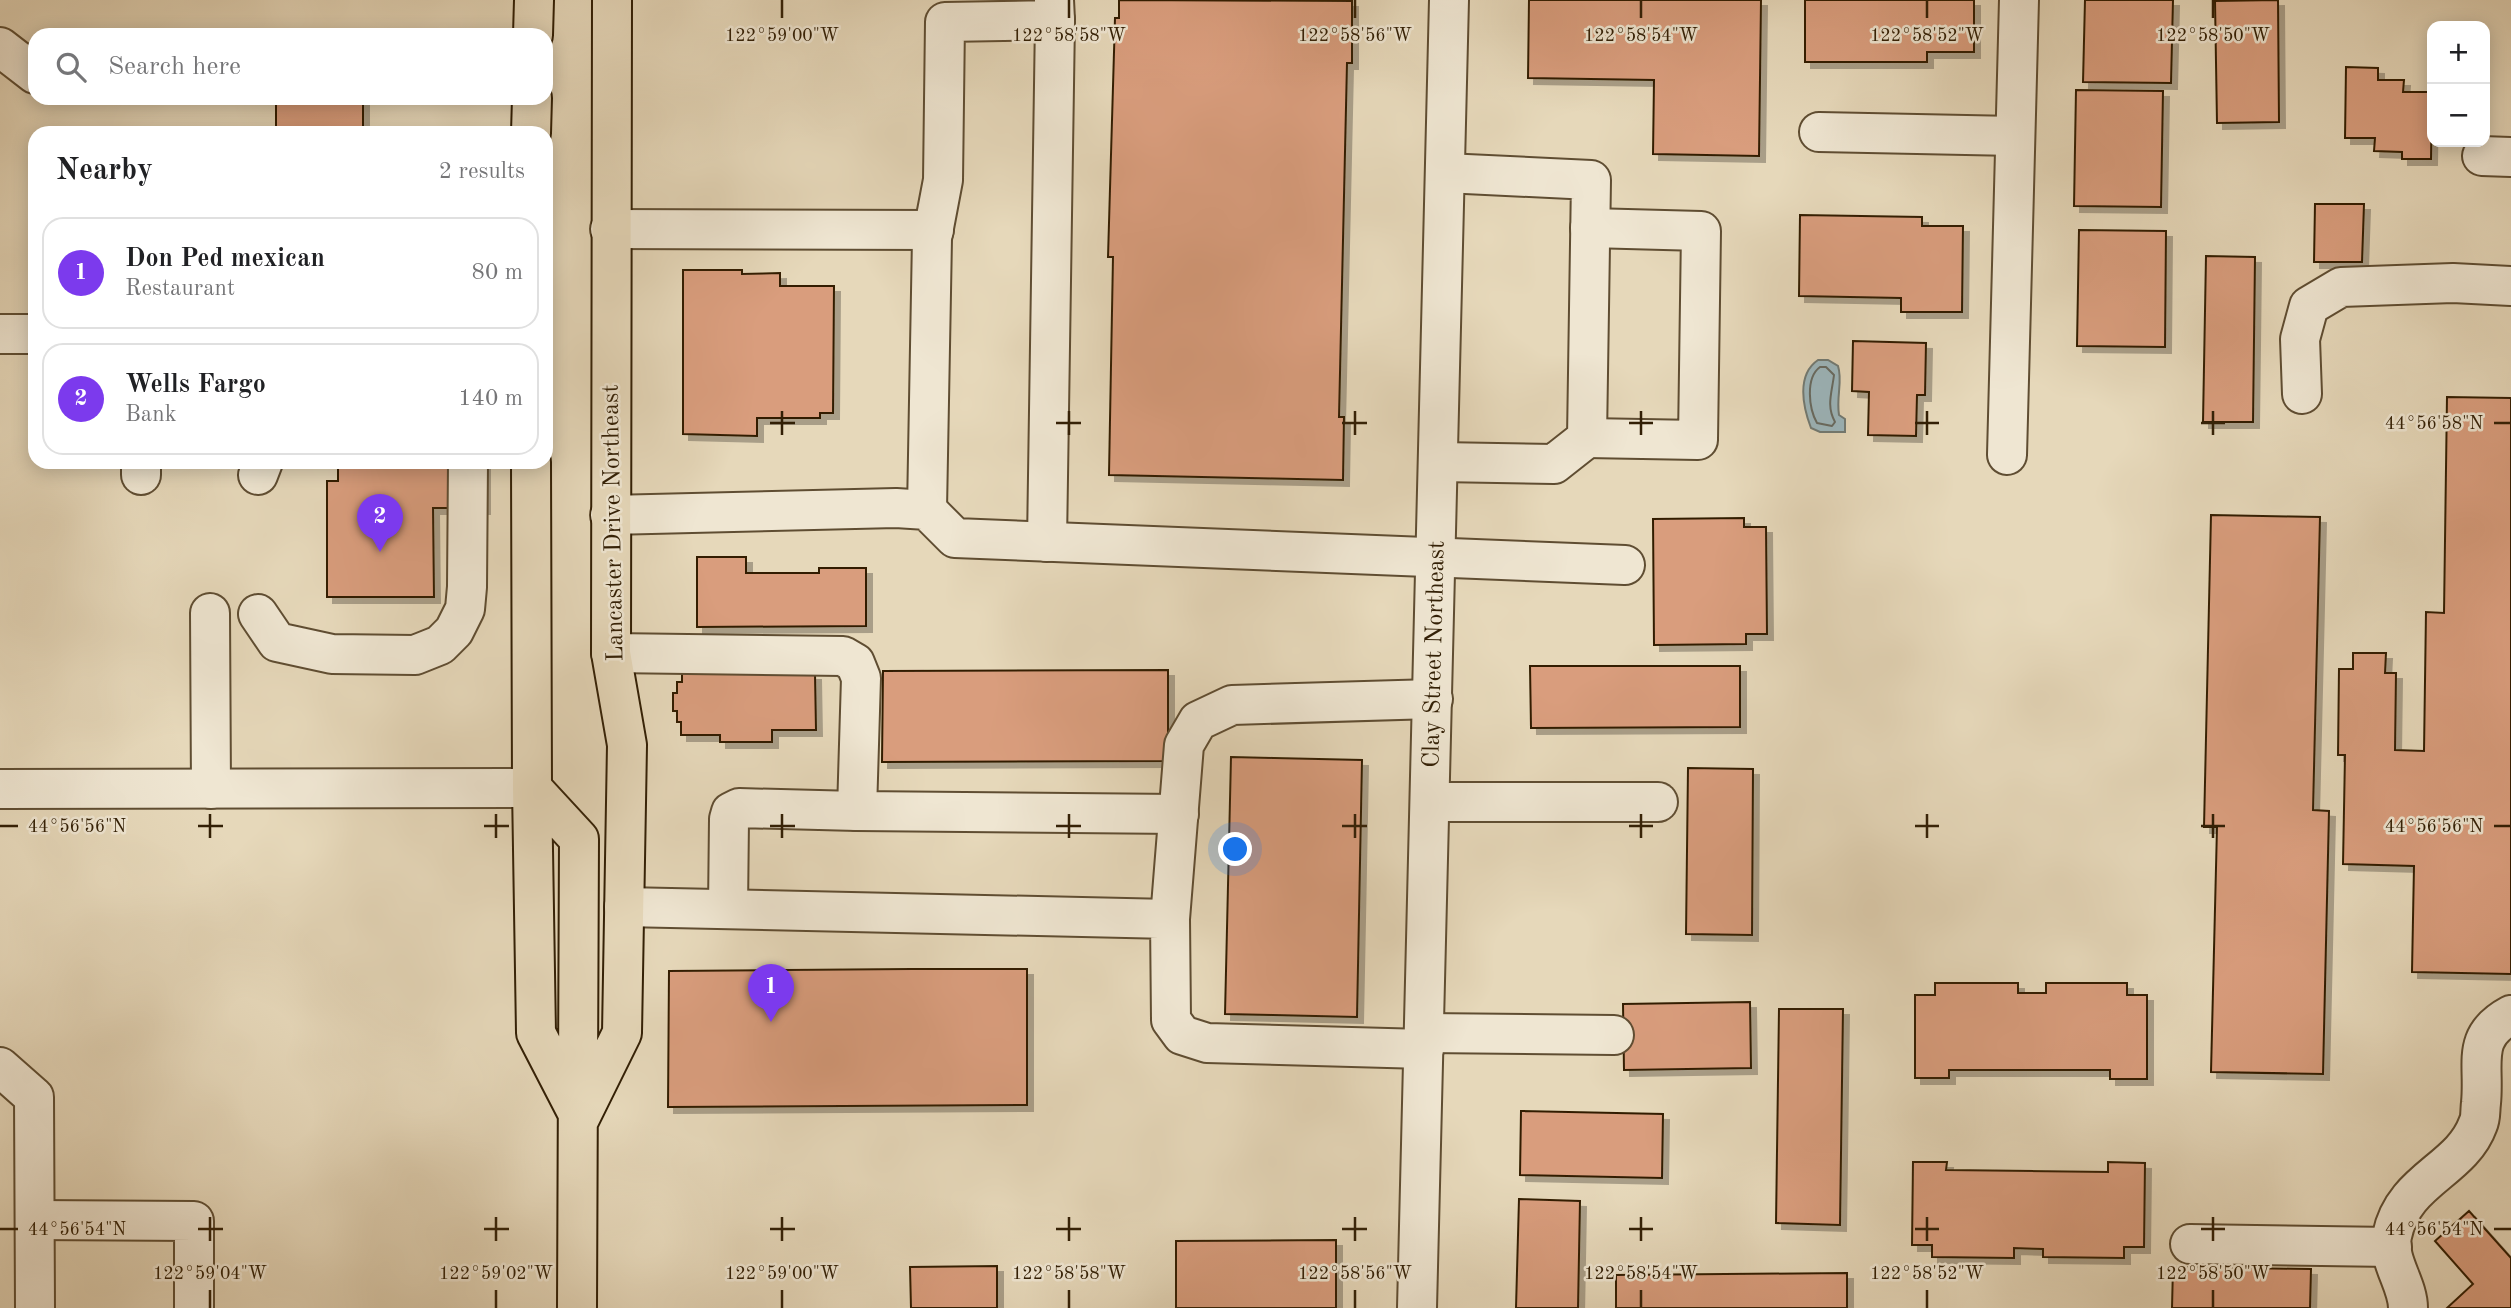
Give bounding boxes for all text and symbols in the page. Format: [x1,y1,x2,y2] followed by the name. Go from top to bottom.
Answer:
[2427,21,2490,147] map controls
[2427,21,2490,84] button: +
[725,27,839,45] text: 122°59'00"W
[1012,27,1126,45] text: 122°58'58"W
[1298,27,1412,45] text: 122°58'56"W
[1584,27,1698,45] text: 122°58'54"W
[1870,27,1984,45] text: 122°58'52"W
[2156,27,2270,45] text: 122°58'50"W
[28,28,553,105] search box
[52,48,90,86] icon: search
[108,54,241,80] text: Search here
[2427,84,2490,147] button: −
[56,156,153,186] text: Nearby
[439,160,525,183] text: 2 results
[125,246,325,272] text: Don Ped mexican
[74,261,88,284] text: 1
[472,261,523,284] text: 80 m
[125,277,235,300] text: Restaurant
[125,372,266,398] text: Wells Fargo
[600,384,628,662] street label: Lancaster Drive Northeast
[74,387,88,410] text: 2
[458,387,523,410] text: 140 m
[125,403,177,426] text: Bank
[2385,415,2483,433] text: 44°56'58"N
[357,494,403,552] pin: 2
[1420,540,1450,768] street label: Clay Street Northeast
[28,818,126,836] text: 44°56'56"N
[2385,818,2483,836] text: 44°56'56"N
[1218,832,1252,866] your location
[748,964,794,1022] pin: 1
[28,1221,126,1239] text: 44°56'54"N
[2385,1221,2483,1239] text: 44°56'54"N
[153,1265,267,1283] text: 122°59'04"W
[439,1265,553,1283] text: 122°59'02"W
[725,1265,839,1283] text: 122°59'00"W
[1012,1265,1126,1283] text: 122°58'58"W
[1298,1265,1412,1283] text: 122°58'56"W
[1584,1265,1698,1283] text: 122°58'54"W
[1870,1265,1984,1283] text: 122°58'52"W
[2156,1265,2270,1283] text: 122°58'50"W

